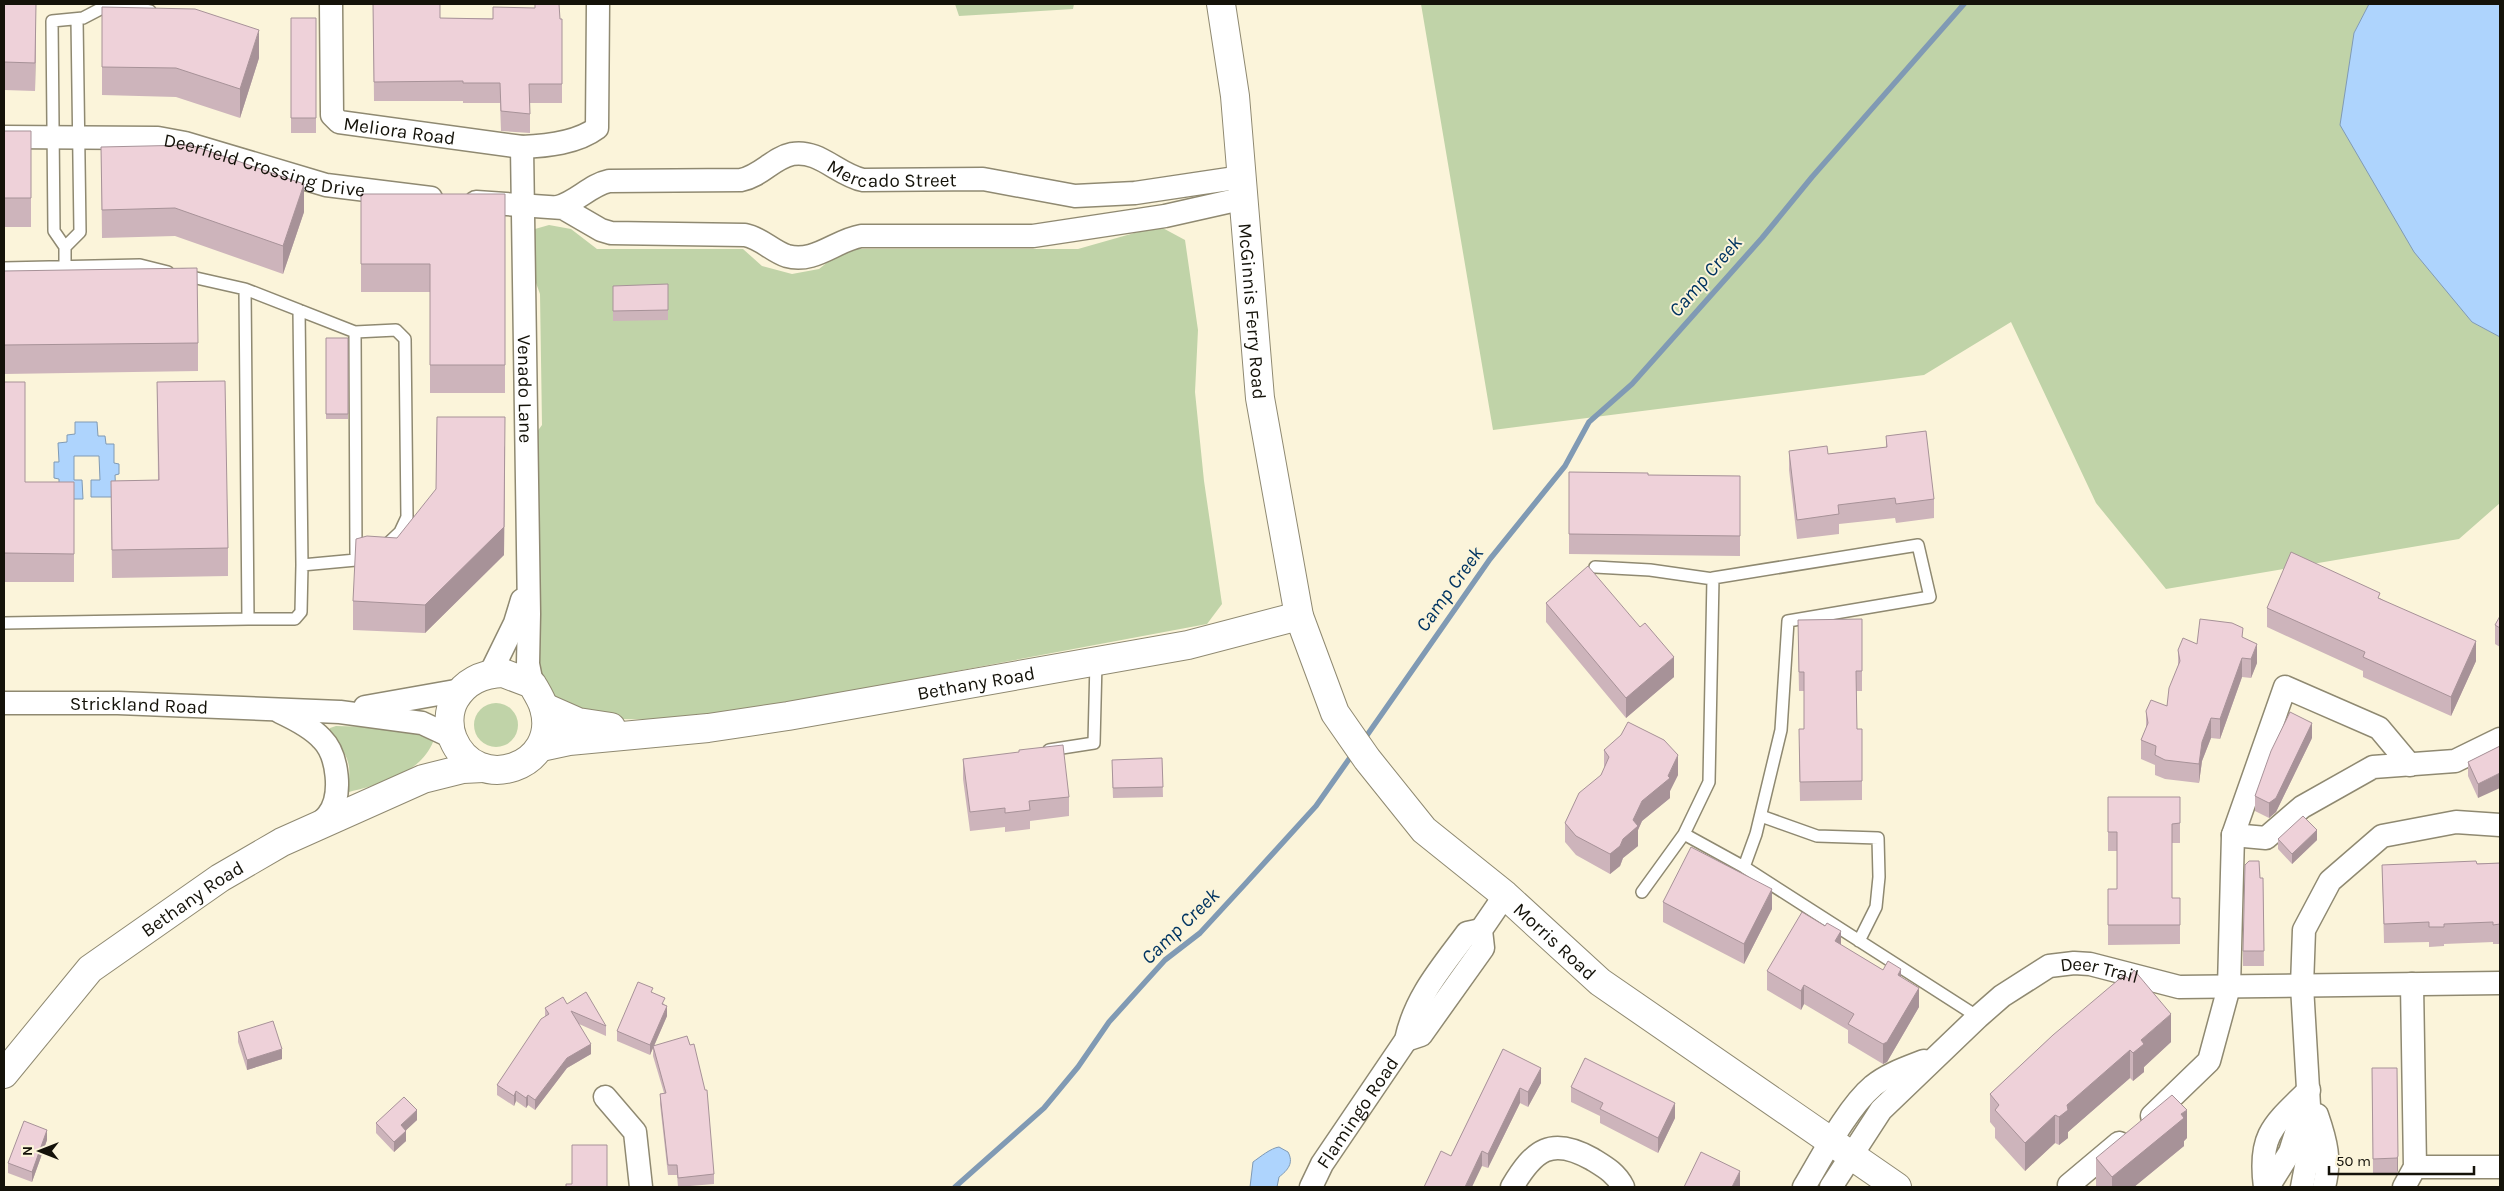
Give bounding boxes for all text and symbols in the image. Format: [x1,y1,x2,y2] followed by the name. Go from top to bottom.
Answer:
[342,113,457,150] street label: Meliora Road
[162,129,366,202] street label: Deerfield Crossing Drive
[823,155,957,193] street label: Mercado Street
[1234,222,1270,400] street label: McGinnis Ferry Road
[1664,231,1747,321] water label: Camp Creek
[513,335,536,443] street label: Venado Lane
[1411,542,1488,636] water label: Camp Creek
[915,662,1037,705] street label: Bethany Road
[70,693,209,719] street label: Strickland Road
[137,857,248,942] street label: Bethany Road
[1137,883,1225,969] water label: Camp Creek
[1509,898,1600,985] street label: Morris Road
[2059,953,2141,988] street label: Deer Trail
[1312,1053,1403,1173] street label: Flamingo Road
[15,1126,65,1176] north arrow
[2329,1144,2474,1176] scale bar
[19,1146,36,1156] text: N
[2336,1152,2371,1170] text: 50 m

